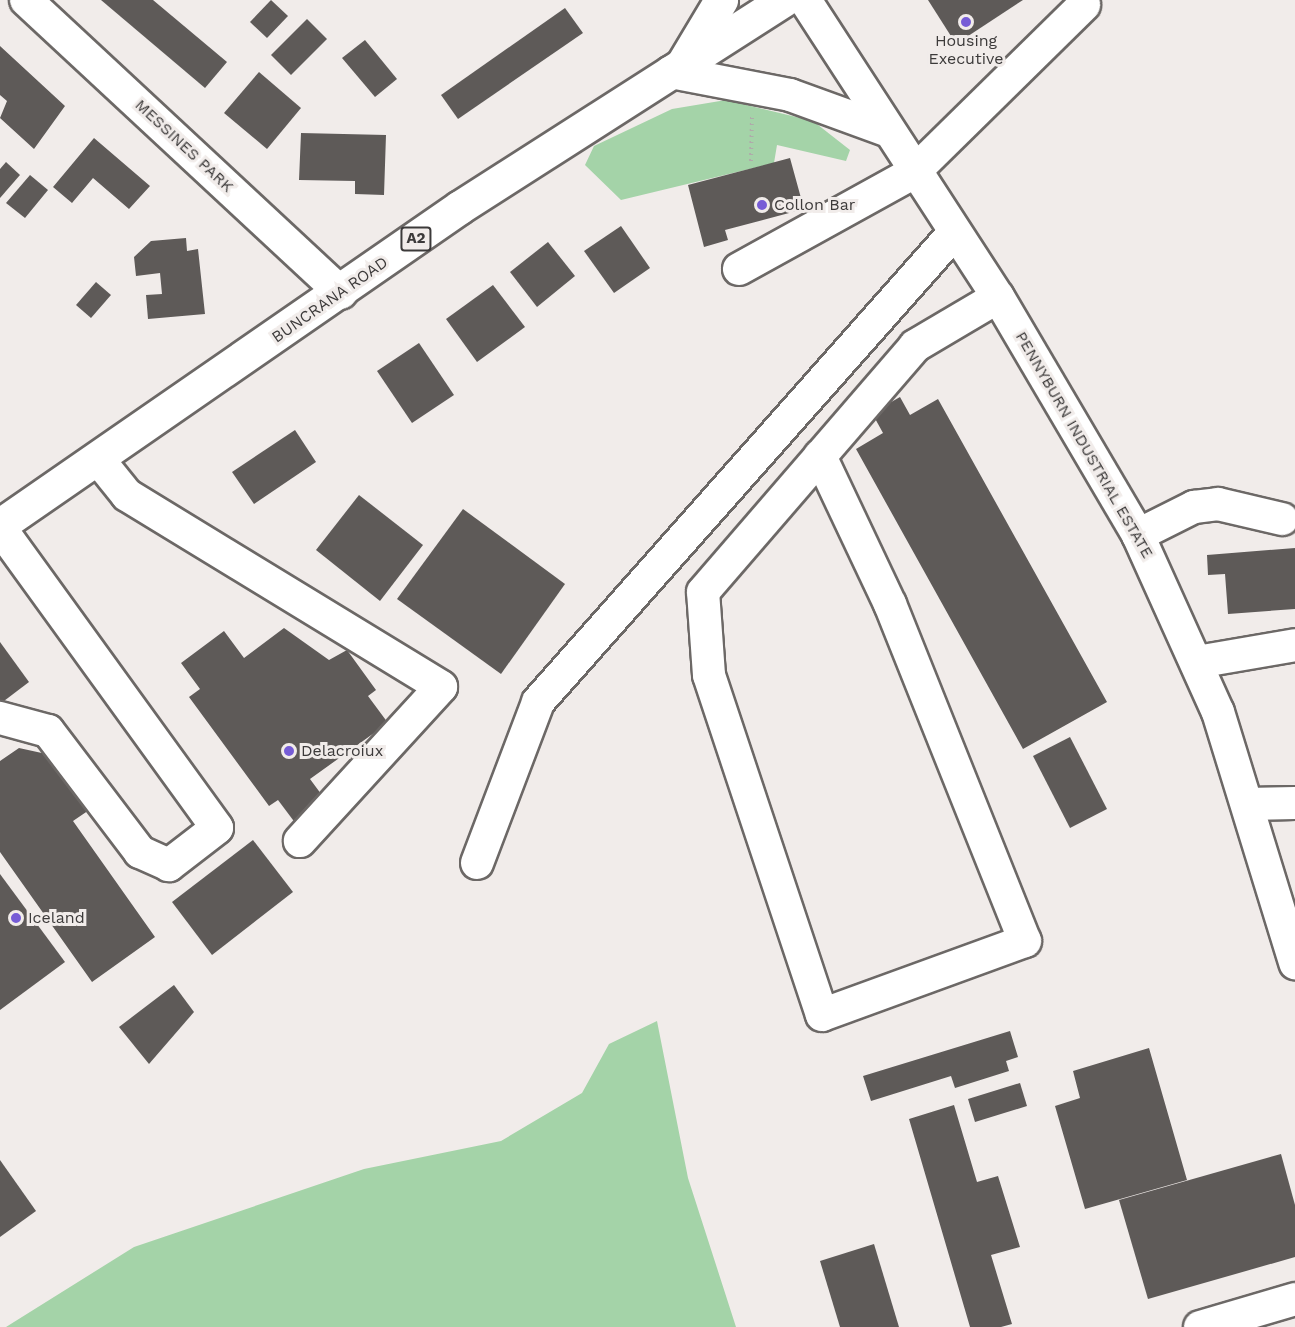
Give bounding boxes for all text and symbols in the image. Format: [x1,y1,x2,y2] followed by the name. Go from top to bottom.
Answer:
[959,15,973,29] marker: Housing Executive
[929,31,1003,69] place label: Housing Executive
[131,96,237,196] street label: MESSINES PARK
[774,195,855,215] place label: Collon Bar
[755,198,769,212] marker: Collon Bar
[400,227,432,251] road number: A2
[268,253,392,347] street label: BUNCRANA ROAD
[1011,328,1157,562] street label: PENNYBURN INDUSTRIAL ESTATE
[301,741,383,761] place label: Delacroiux
[282,744,296,758] marker: Delacroiux
[28,908,85,928] place label: Iceland
[9,911,23,925] marker: Iceland

